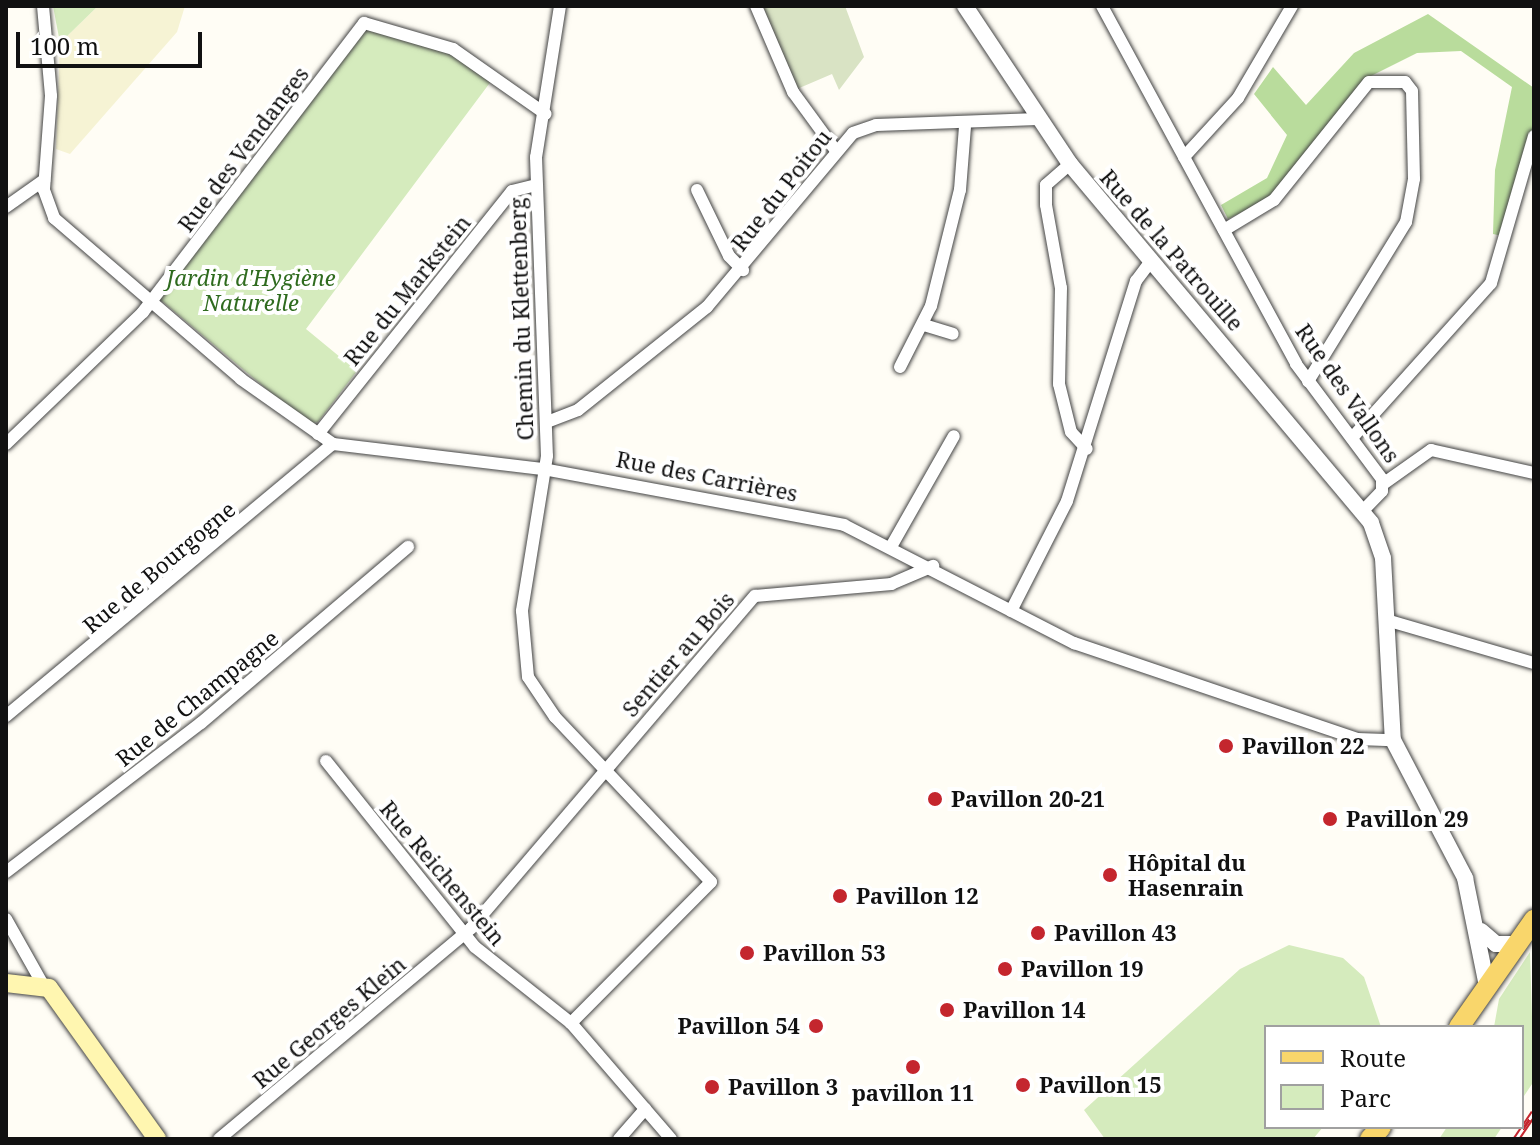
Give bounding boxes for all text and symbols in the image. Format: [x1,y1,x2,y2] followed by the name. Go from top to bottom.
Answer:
[20,16,206,66] scale bar
[30,29,99,62] text: 100 m
[172,61,314,237] street label: Rue des Vendanges
[725,124,837,256] street label: Rue du Poitou
[1095,164,1249,336] street label: Rue de la Patrouille
[504,197,538,441] street label: Chemin du Klettenberg
[338,209,476,371] street label: Rue du Markstein
[166,264,336,316] park label: Jardin d'Hygiène Naturelle
[1290,319,1406,467] street label: Rue des Vallons
[614,445,800,507] street label: Rue des Carrières
[77,496,241,638] street label: Rue de Bourgogne
[617,586,739,722] street label: Sentier au Bois
[110,624,284,772] street label: Rue de Champagne
[1242,733,1365,759] place label: Pavillon 22
[1217,737,1235,755] marker: Pavillon 22
[951,786,1105,812] place label: Pavillon 20-21
[926,790,944,808] marker: Pavillon 20-21
[375,795,511,951] street label: Rue Reichenstein
[1346,806,1469,832] place label: Pavillon 29
[1321,810,1339,828] marker: Pavillon 29
[1128,849,1246,900] place label: Hôpital du Hasenrain
[1099,864,1121,886] marker: Hôpital du Hasenrain
[856,883,979,909] place label: Pavillon 12
[831,887,849,905] marker: Pavillon 12
[1054,920,1177,946] place label: Pavillon 43
[1029,924,1047,942] marker: Pavillon 43
[763,940,886,966] place label: Pavillon 53
[738,944,756,962] marker: Pavillon 53
[247,951,411,1093] street label: Rue Georges Klein
[1021,956,1144,982] place label: Pavillon 19
[996,960,1014,978] marker: Pavillon 19
[963,997,1086,1023] place label: Pavillon 14
[938,1001,956,1019] marker: Pavillon 14
[677,1013,800,1039] place label: Pavillon 54
[807,1017,825,1035] marker: Pavillon 54
[1264,1025,1524,1129] legend
[1340,1041,1406,1074] text: Route
[904,1058,922,1076] marker: pavillon 11
[1039,1072,1162,1098] place label: Pavillon 15
[728,1074,838,1100] place label: Pavillon 3
[1014,1076,1032,1094] marker: Pavillon 15
[703,1078,721,1096] marker: Pavillon 3
[852,1080,974,1106] place label: pavillon 11
[1340,1081,1391,1114] text: Parc

